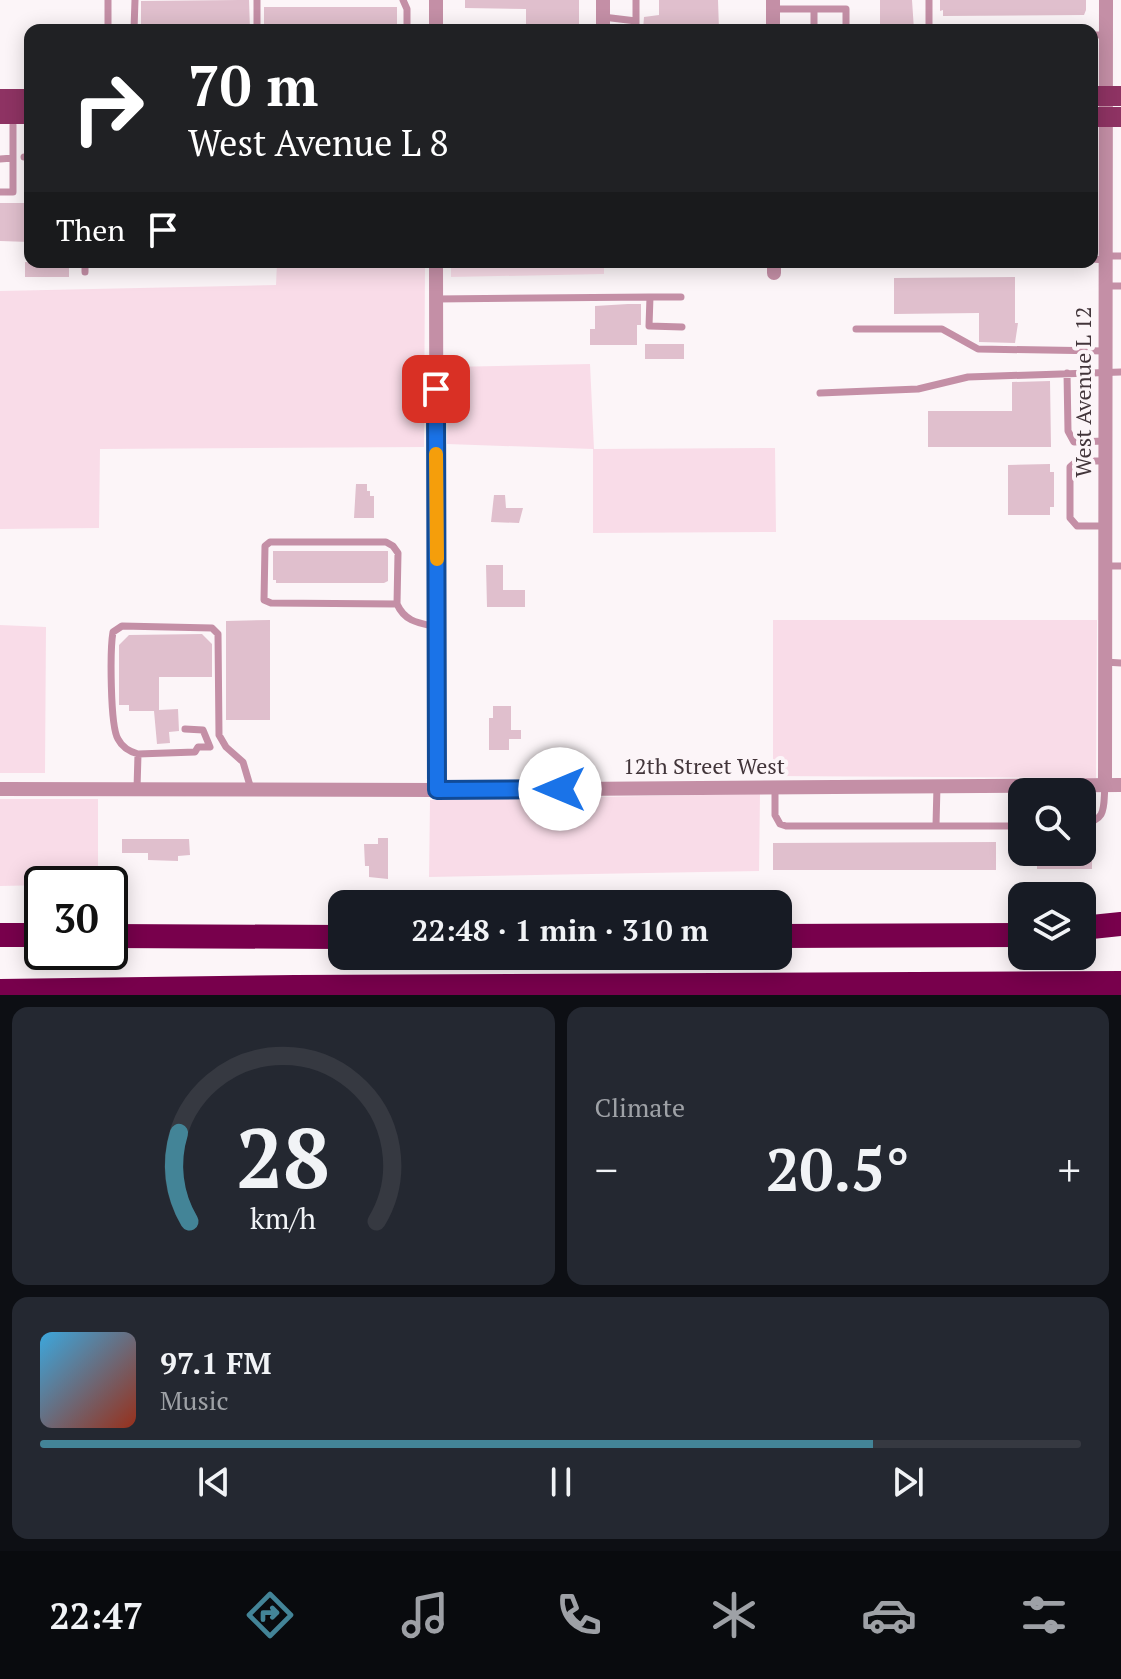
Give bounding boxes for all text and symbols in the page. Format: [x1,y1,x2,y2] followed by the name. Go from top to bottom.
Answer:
[188,48,318,122] text: 70 m
[56,56,160,160] icon: right
[188,119,449,166] text: West Avenue L 8
[141,208,185,252] icon: arrive
[56,210,125,250] text: Then
[1068,306,1097,478] street label: West Avenue L 12
[402,355,470,423] pin
[414,367,458,411] icon: arrive
[518,747,602,831] position arrow
[623,751,785,780] street label: 12th Street West
[1008,778,1096,970] map controls
[1008,778,1096,866] button: search
[24,866,128,970] speed limit sign: 30
[1008,882,1096,970] button: layers
[412,910,708,950] text: 22:48 · 1 min · 310 m
[595,1090,685,1124] text: Climate
[236,1102,330,1212] text: 28
[766,1129,910,1208] text: 20.5°
[595,1140,618,1199] text: −
[1058,1140,1081,1199] text: +
[250,1199,316,1237] text: km/h
[160,1343,271,1383] text: 97.1 FM
[160,1383,229,1417] text: Music
[192,1460,236,1504] icon: previous
[539,1460,583,1504] icon: pause
[886,1460,930,1504] icon: next
[242,1587,298,1643] icon: directions
[397,1587,453,1643] icon: music
[551,1587,607,1643] icon: phone
[706,1587,762,1643] icon: climate
[861,1587,917,1643] icon: car
[1016,1587,1072,1643] icon: filters
[49,1592,143,1639] text: 22:47

